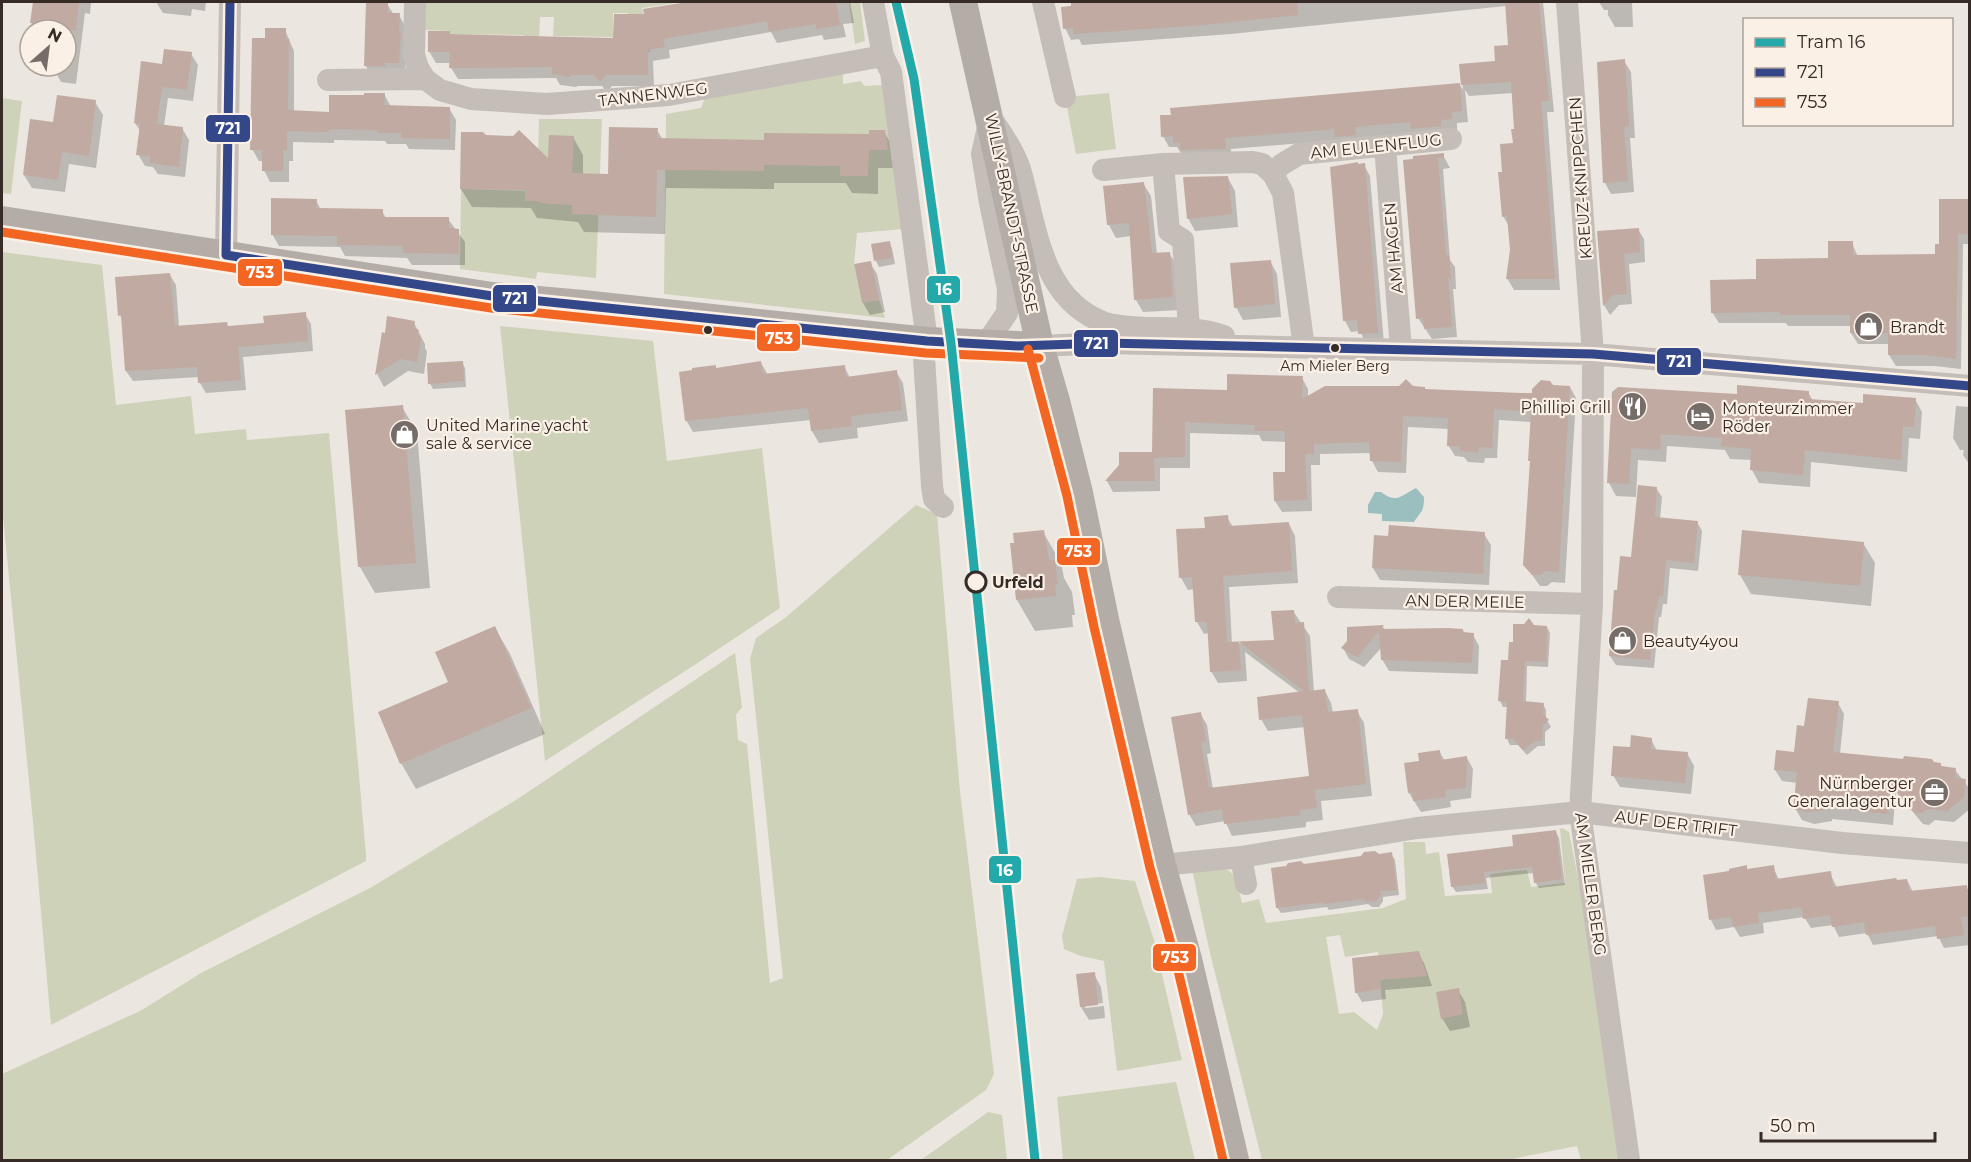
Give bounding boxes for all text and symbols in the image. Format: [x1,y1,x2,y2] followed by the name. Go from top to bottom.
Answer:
[18,18,78,78] north arrow
[1743,18,1953,126] legend
[45,24,65,47] text: N
[1797,31,1866,53] text: Tram 16
[1797,61,1824,83] text: 721
[597,78,709,111] street label: TANNENWEG
[1797,91,1828,113] text: 753
[1565,96,1596,260] street label: KREUZ-KNIPPCHEN
[981,111,1042,315] street label: WILLY-BRANDT-STRASSE
[205,114,251,143] line badge: 721
[215,119,241,138] text: 721
[1309,130,1443,163] street label: AM EULENFLUG
[1380,202,1407,294] street label: AM HAGEN
[237,258,283,287] line badge: 753
[246,263,274,282] text: 753
[926,275,961,304] line badge: 16
[936,280,952,299] text: 16
[492,284,537,313] line badge: 721
[502,289,528,308] text: 721
[1853,311,1885,343] shop icon: Brandt
[1890,318,1946,337] place label: Brandt
[756,323,801,352] line badge: 753
[702,324,714,336] unlabelled marker
[765,329,793,348] text: 753
[1073,329,1119,358] line badge: 721
[1083,334,1109,353] text: 721
[1329,342,1341,354] marker: Am Mieler Berg
[1656,347,1702,376] line badge: 721
[1666,352,1692,371] text: 721
[1280,357,1390,375] place label: Am Mieler Berg
[1616,391,1648,423] restaurant icon: Phillipi Grill
[1521,398,1611,417] place label: Phillipi Grill
[1722,399,1854,436] place label: Monteurzimmer Röder
[1685,401,1717,433] hotel icon: Monteurzimmer Röder
[426,416,589,453] place label: United Marine yacht sale & service
[389,418,421,450] shop icon: United Marine yacht sale & service
[1056,537,1101,566] line badge: 753
[1064,542,1092,561] text: 753
[965,571,987,593] marker: Urfeld
[992,573,1044,592] place label: Urfeld
[1405,591,1525,612] street label: AN DER MEILE
[1606,625,1638,657] shop icon: Beauty4you
[1643,632,1739,651] place label: Beauty4you
[1787,774,1914,811] place label: Nürnberger Generalagentur
[1919,776,1951,808] office icon: Nürnberger Generalagentur
[1614,807,1739,841] street label: AUF DER TRIFT
[1571,811,1610,957] street label: AM MIELER BERG
[988,855,1022,884] line badge: 16
[997,861,1013,880] text: 16
[1152,943,1197,972] line badge: 753
[1161,948,1189,967] text: 753
[1761,1105,1935,1143] scale bar
[1770,1115,1816,1137] text: 50 m

